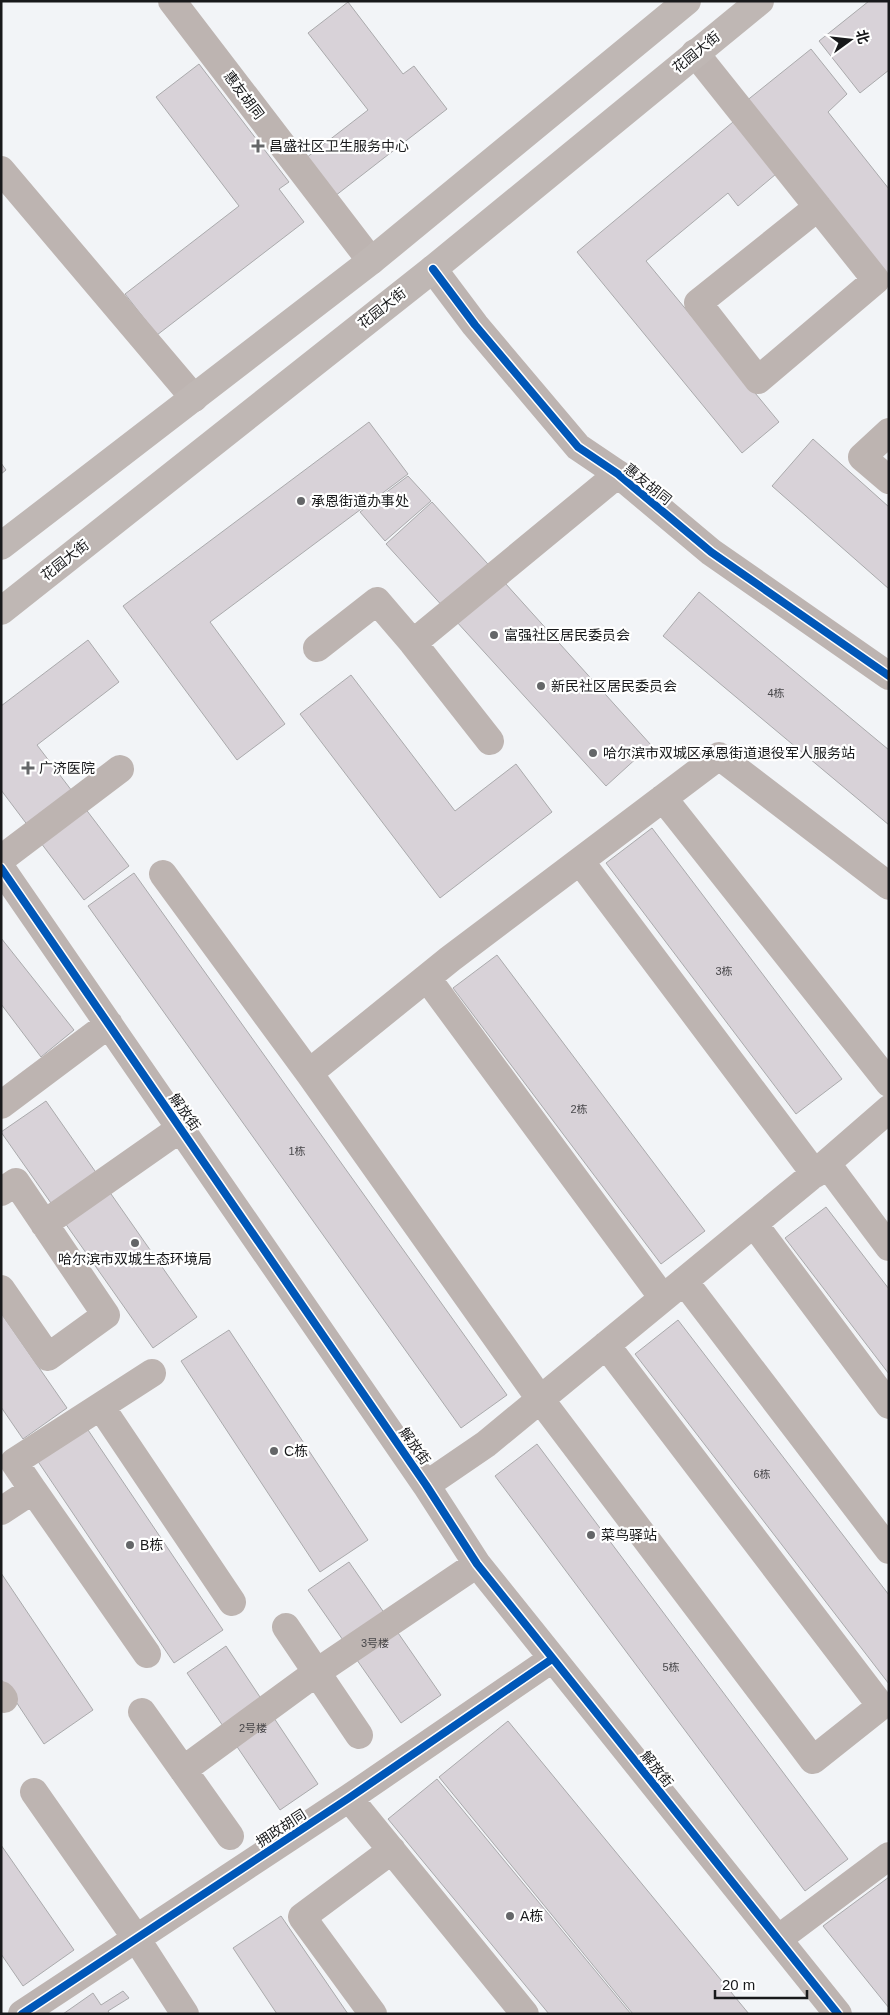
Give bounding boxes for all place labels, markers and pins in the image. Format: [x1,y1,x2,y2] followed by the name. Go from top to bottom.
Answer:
[269,138,409,154] place label: 昌盛社区卫生服务中心
[251,139,265,153] marker: 昌盛社区卫生服务中心
[311,493,409,509] place label: 承恩街道办事处
[295,495,307,507] marker: 承恩街道办事处
[504,627,630,643] place label: 富强社区居民委员会
[488,629,500,641] marker: 富强社区居民委员会
[551,678,677,694] place label: 新民社区居民委员会
[535,680,547,692] marker: 新民社区居民委员会
[603,745,855,761] place label: 哈尔滨市双城区承恩街道退役军人服务站
[587,747,599,759] marker: 哈尔滨市双城区承恩街道退役军人服务站
[39,760,95,776] place label: 广济医院
[21,761,35,775] marker: 广济医院
[129,1237,141,1249] marker: 哈尔滨市双城生态环境局
[58,1251,212,1267] place label: 哈尔滨市双城生态环境局
[284,1443,308,1459] place label: C栋
[268,1445,280,1457] marker: C栋
[601,1527,657,1543] place label: 菜鸟驿站
[585,1529,597,1541] marker: 菜鸟驿站
[140,1537,163,1553] place label: B栋
[124,1539,136,1551] marker: B栋
[520,1908,543,1924] place label: A栋
[504,1910,516,1922] marker: A栋

